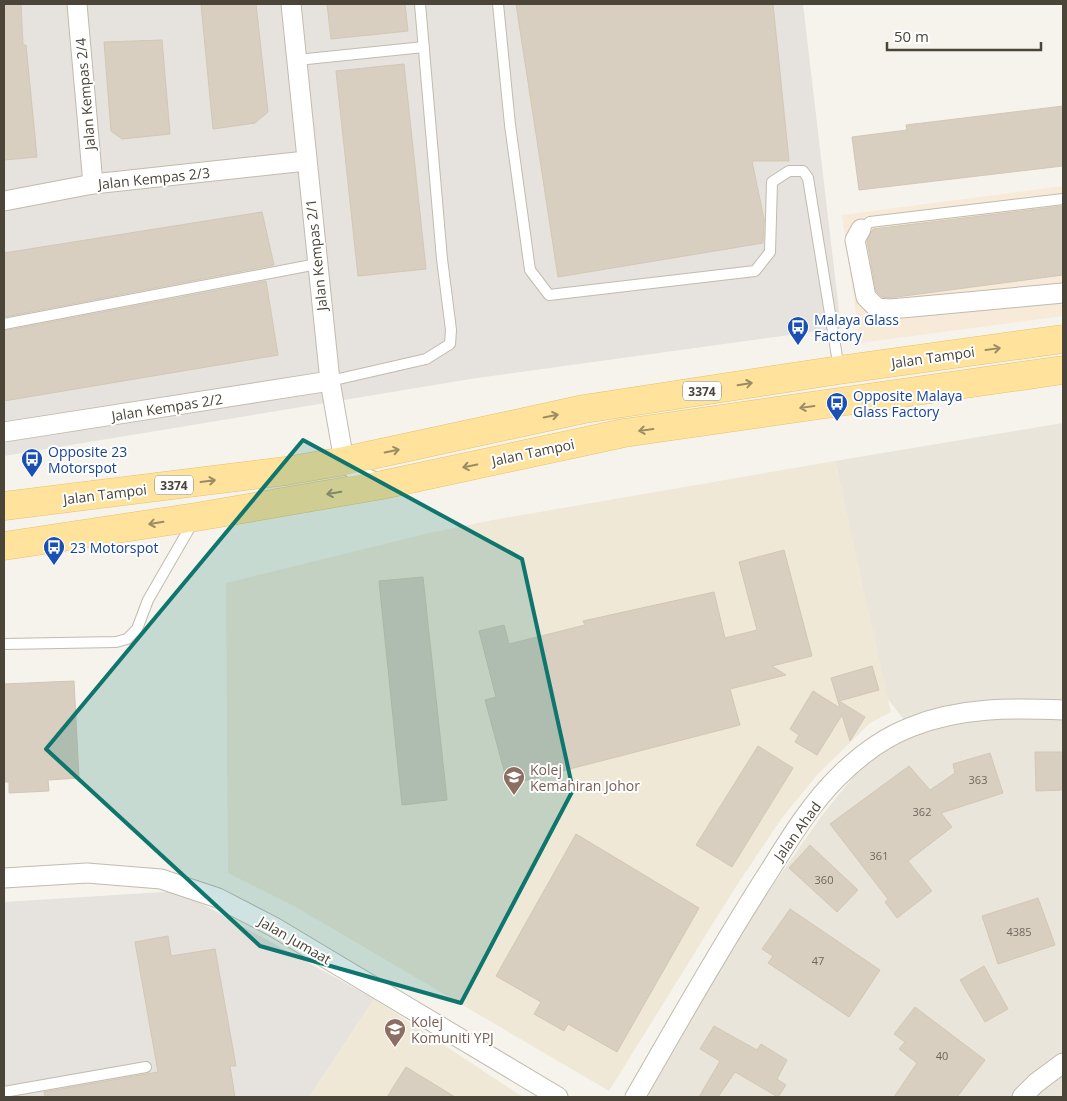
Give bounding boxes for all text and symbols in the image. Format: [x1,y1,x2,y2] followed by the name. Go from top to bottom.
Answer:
[887,20,1041,52] scale bar
[894,26,929,46] text: 50 m
[71,37,100,153] street label: Jalan Kempas 2/4
[95,163,211,194] street label: Jalan Kempas 2/3
[301,198,332,314] street label: Jalan Kempas 2/1
[814,310,899,345] place label: Malaya Glass Factory
[786,315,810,346] bus stop icon: Malaya Glass Factory
[888,342,976,373] street label: Jalan Tampoi
[985,344,1001,354] one-way arrow
[737,379,753,389] one-way arrow
[683,382,721,401] road number: 3374
[853,386,963,421] place label: Opposite Malaya Glass Factory
[108,389,224,425] street label: Jalan Kempas 2/2
[825,391,849,422] bus stop icon: Opposite Malaya Glass Factory
[799,402,815,412] one-way arrow
[542,411,558,420] one-way arrow
[639,425,655,435] one-way arrow
[488,434,576,470] street label: Jalan Tampoi
[48,442,127,477] place label: Opposite 23 Motorspot
[383,445,399,455] one-way arrow
[20,447,44,478] bus stop icon: Opposite 23 Motorspot
[462,461,478,471] one-way arrow
[200,475,216,485] one-way arrow
[155,476,193,494] road number: 3374
[60,479,148,509] street label: Jalan Tampoi
[326,489,342,499] one-way arrow
[149,519,165,529] one-way arrow
[42,535,66,566] bus stop icon: 23 Motorspot
[70,538,158,557] place label: 23 Motorspot
[530,760,640,795] place label: Kolej Kemahiran Johor
[502,765,526,796] school or university icon: Kolej Kemahiran Johor
[969,772,987,787] house number: 363
[768,798,825,866] street label: Jalan Ahad
[913,804,931,819] house number: 362
[870,848,888,863] house number: 361
[815,872,833,887] house number: 360
[253,911,335,968] street label: Jalan Jumaat
[1006,924,1032,939] house number: 4385
[812,953,824,968] house number: 47
[411,1012,494,1047] place label: Kolej Komuniti YPJ
[383,1017,407,1048] school or university icon: Kolej Komuniti YPJ
[936,1048,948,1063] house number: 40

